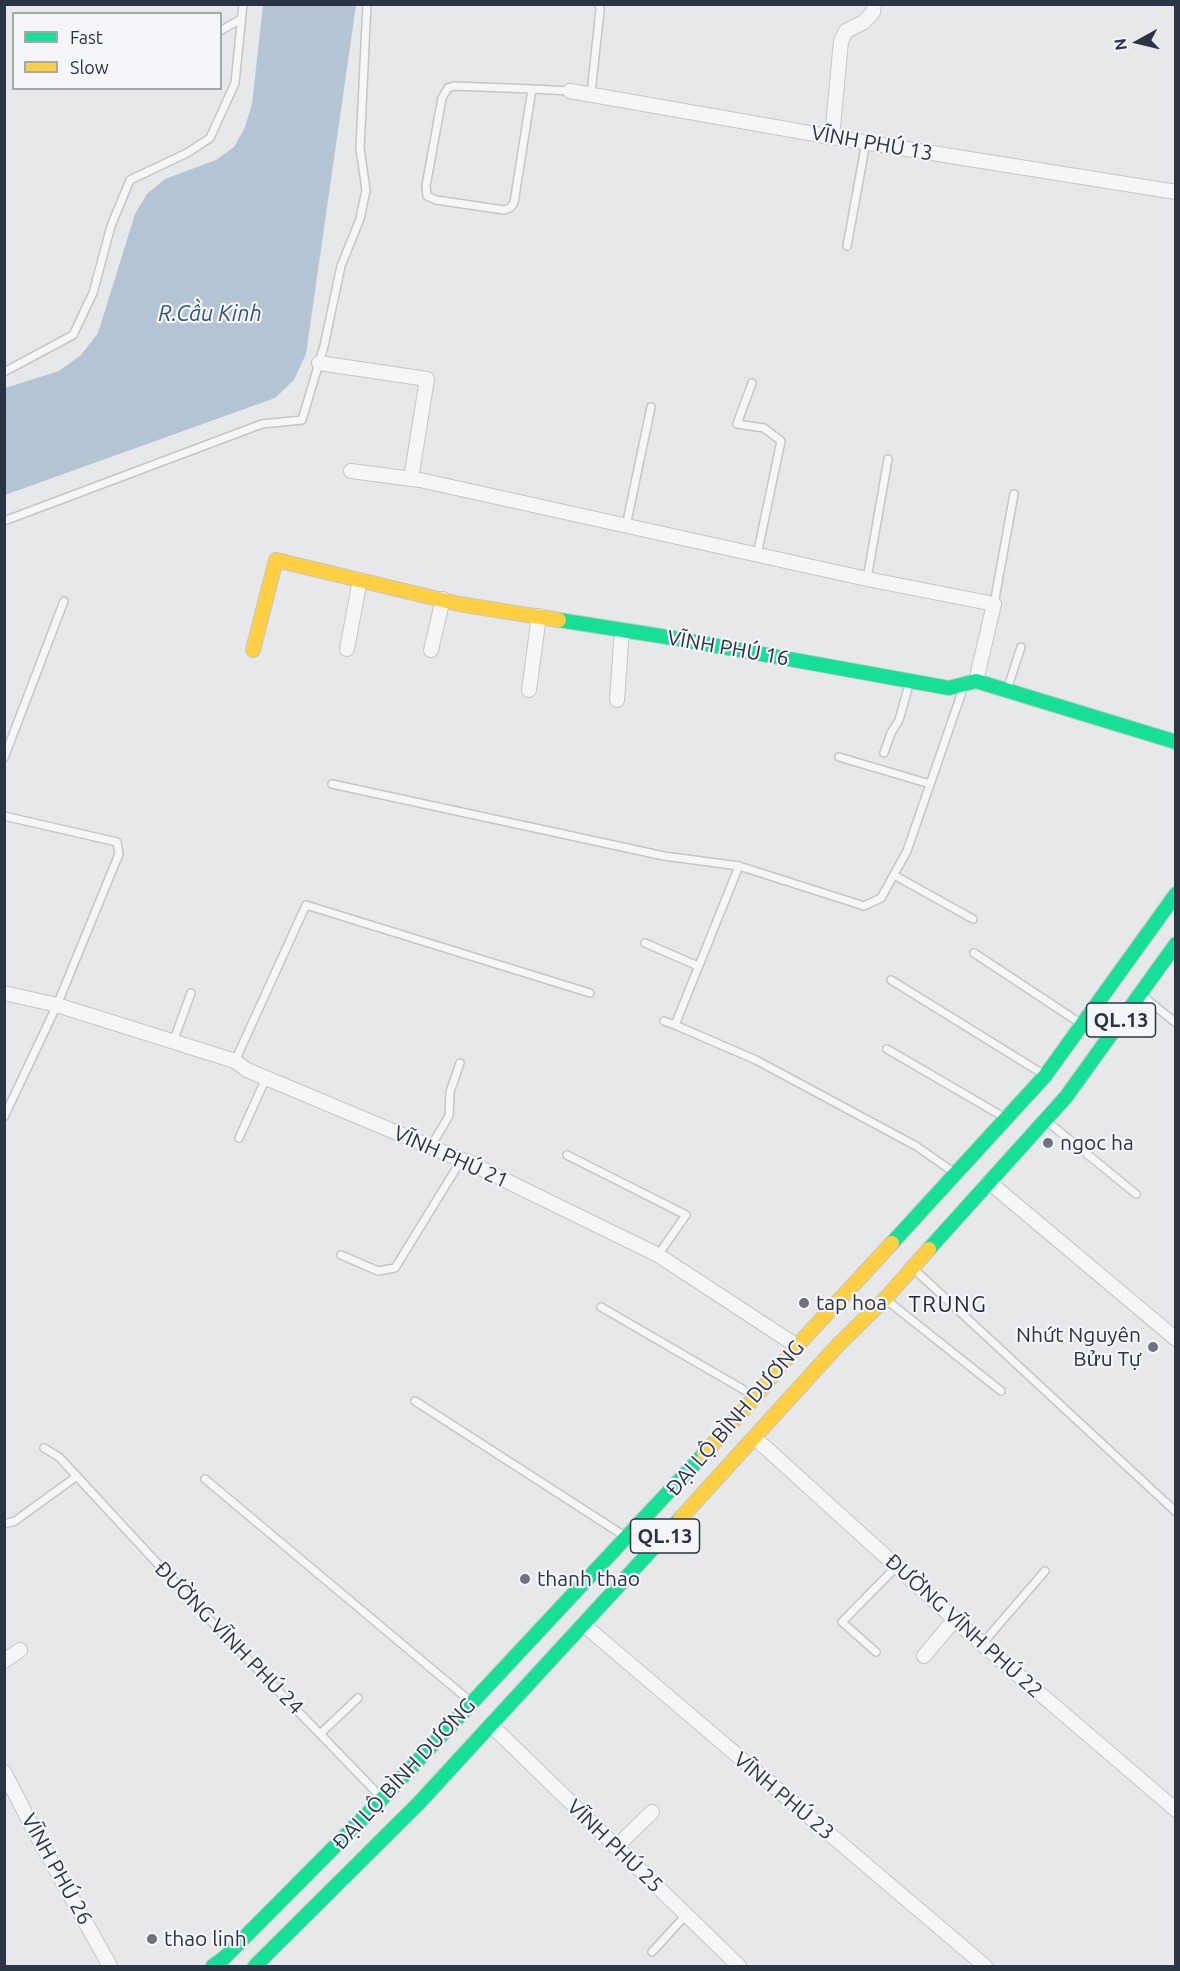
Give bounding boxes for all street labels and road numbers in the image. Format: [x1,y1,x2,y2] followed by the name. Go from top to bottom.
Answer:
[809,120,935,166] street label: VĨNH PHÚ 13
[665,625,791,671] street label: VĨNH PHÚ 16
[1086,1003,1156,1037] road number: QL.13
[390,1120,512,1194] street label: VĨNH PHÚ 21
[661,1335,809,1501] street label: ĐẠI LỘ BÌNH DƯƠNG
[630,1519,700,1553] road number: QL.13
[880,1549,1048,1703] street label: ĐƯỜNG VĨNH PHÚ 22
[149,1556,309,1720] street label: ĐƯỜNG VĨNH PHÚ 24
[327,1693,481,1855] street label: ĐẠI LỘ BÌNH DƯƠNG
[729,1747,839,1845] street label: VĨNH PHÚ 23
[562,1794,668,1898] street label: VĨNH PHÚ 25
[16,1809,98,1929] street label: VĨNH PHÚ 26

